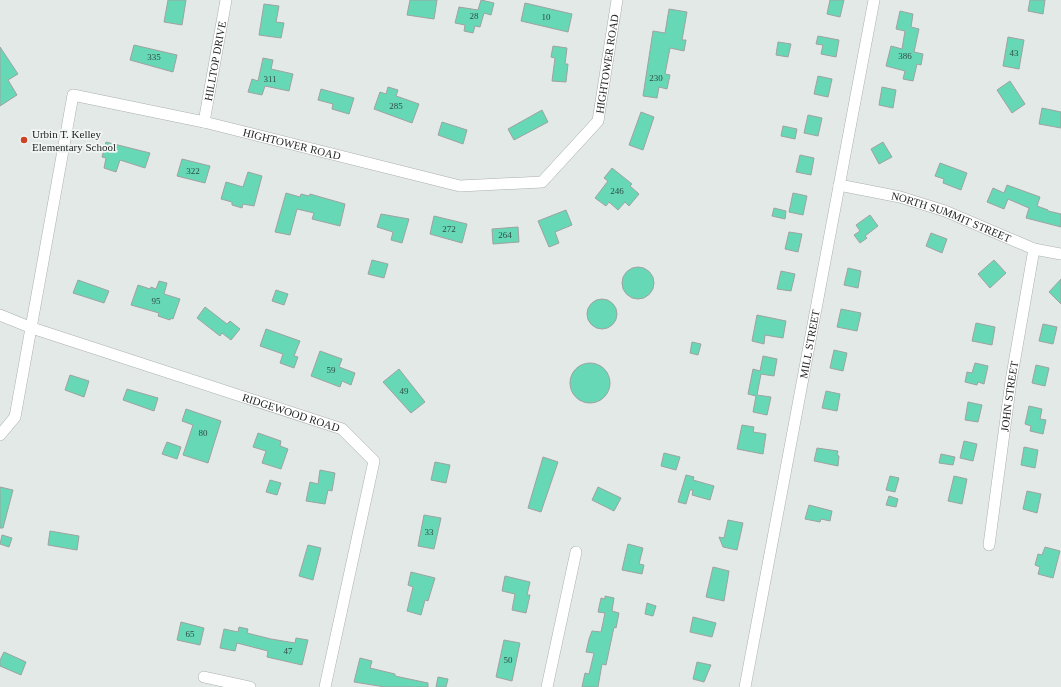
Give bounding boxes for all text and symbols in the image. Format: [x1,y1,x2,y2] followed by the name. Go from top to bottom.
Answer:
[470,11,479,21] house number: 28
[542,12,551,22] house number: 10
[593,13,621,114] street label: HIGHTOWER ROAD
[202,20,228,102] street label: HILLTOP DRIVE
[1010,48,1019,58] house number: 43
[898,51,912,61] house number: 386
[147,52,161,62] house number: 335
[649,73,663,83] house number: 230
[263,74,277,84] house number: 311
[389,101,403,111] house number: 285
[242,126,342,162] street label: HIGHTOWER ROAD
[32,128,116,153] place label: Urbin T. Kelley Elementary School
[19,135,29,145] marker: Urbin T. Kelley Elementary School
[186,166,200,176] house number: 322
[610,186,624,196] house number: 246
[890,189,1013,245] street label: NORTH SUMMIT STREET
[442,224,456,234] house number: 272
[498,230,512,240] house number: 264
[152,296,161,306] house number: 95
[797,308,822,379] street label: MILL STREET
[998,360,1020,432] street label: JOHN STREET
[327,365,336,375] house number: 59
[400,386,409,396] house number: 49
[241,391,341,434] street label: RIDGEWOOD ROAD
[199,428,208,438] house number: 80
[425,527,434,537] house number: 33
[186,629,195,639] house number: 65
[284,646,293,656] house number: 47
[504,655,513,665] house number: 50

